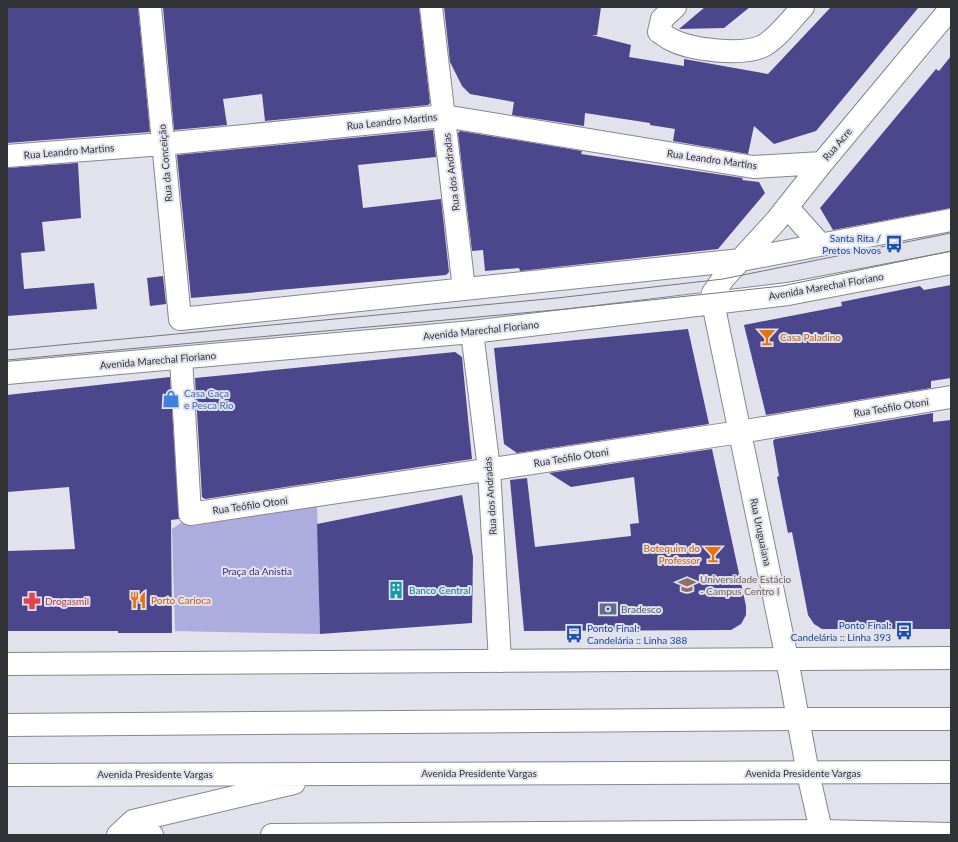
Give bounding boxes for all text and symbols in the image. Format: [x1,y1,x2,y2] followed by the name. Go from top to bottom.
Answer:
[346,110,438,132] street label: Rua Leandro Martins
[156,123,174,202] street label: Rua da Conceição
[820,125,854,163] street label: Rua Acre
[440,132,462,212] street label: Rua dos Andradas
[23,141,115,161] street label: Rua Leandro Martins
[666,147,758,171] street label: Rua Leandro Martins
[822,232,881,256] place label: Santa Rita / Pretos Novos
[884,234,904,254] bus stop icon: Santa Rita / Pretos Novos
[767,270,885,302] street label: Avenida Marechal Floriano
[422,318,540,342] street label: Avenida Marechal Floriano
[757,327,777,347] bar icon: Casa Paladino
[780,331,841,343] place label: Casa Paladino
[99,349,217,371] street label: Avenida Marechal Floriano
[184,387,234,411] place label: Casa Caça e Pesca Rio
[161,389,181,409] shop icon: Casa Caça e Pesca Rio
[853,395,929,419] street label: Rua Teófilo Otoni
[533,445,609,469] street label: Rua Teófilo Otoni
[481,456,499,536] street label: Rua dos Andradas
[212,494,288,516] street label: Rua Teófilo Otoni
[748,497,774,567] street label: Rua Uruguaiana
[644,542,700,566] place label: Botequim do Professor
[703,544,723,564] bar icon: Botequim do Professor
[222,565,292,577] park label: Praça da Anistia
[700,573,792,597] place label: Universidade Estácio - Campus Centro I
[677,575,697,595] school or university icon: Universidade Estácio - Campus Centro I
[386,580,406,600] building icon: Banco Central
[409,584,471,596] place label: Banco Central
[128,590,148,610] restaurant icon: Porto Carioca
[22,591,42,611] pharmacy icon: Drogasmil
[151,594,211,606] place label: Porto Carioca
[45,595,89,607] place label: Drogasmil
[598,599,618,619] bank icon: Bradesco
[621,603,662,615] place label: Bradesco
[791,619,891,643] place label: Ponto Final: Candelária :: Linha 393
[894,621,914,641] bus stop icon: Ponto Final: Candelária :: Linha 393
[587,622,687,646] place label: Ponto Final: Candelária :: Linha 388
[564,624,584,644] bus stop icon: Ponto Final: Candelária :: Linha 388
[421,767,537,779] street label: Avenida Presidente Vargas
[745,767,861,779] street label: Avenida Presidente Vargas
[97,768,213,780] street label: Avenida Presidente Vargas

